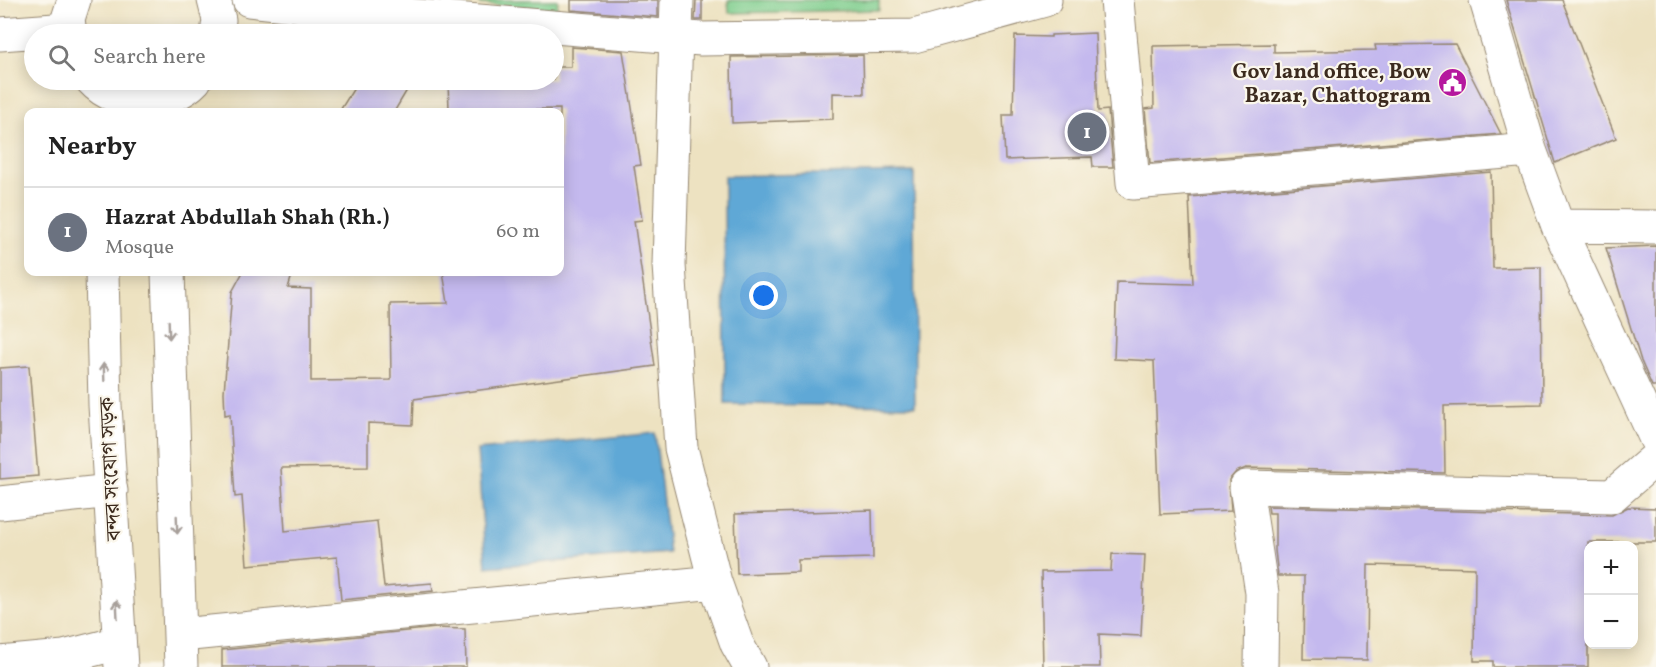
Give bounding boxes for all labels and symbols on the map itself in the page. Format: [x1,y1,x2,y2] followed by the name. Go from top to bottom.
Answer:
[1232,58,1431,111] place label: Gov land office, Bow Bazar, Chattogram
[1436,67,1468,99] public building icon: Gov land office, Bow Bazar, Chattogram
[1068,110,1106,154] pin: 1
[749,281,778,310] your location
[164,319,175,339] one-way arrow
[99,363,110,383] one-way arrow
[93,395,130,542] street label: বন্দর সংযোগ সড়ক
[171,514,182,534] one-way arrow
[112,599,123,619] one-way arrow

